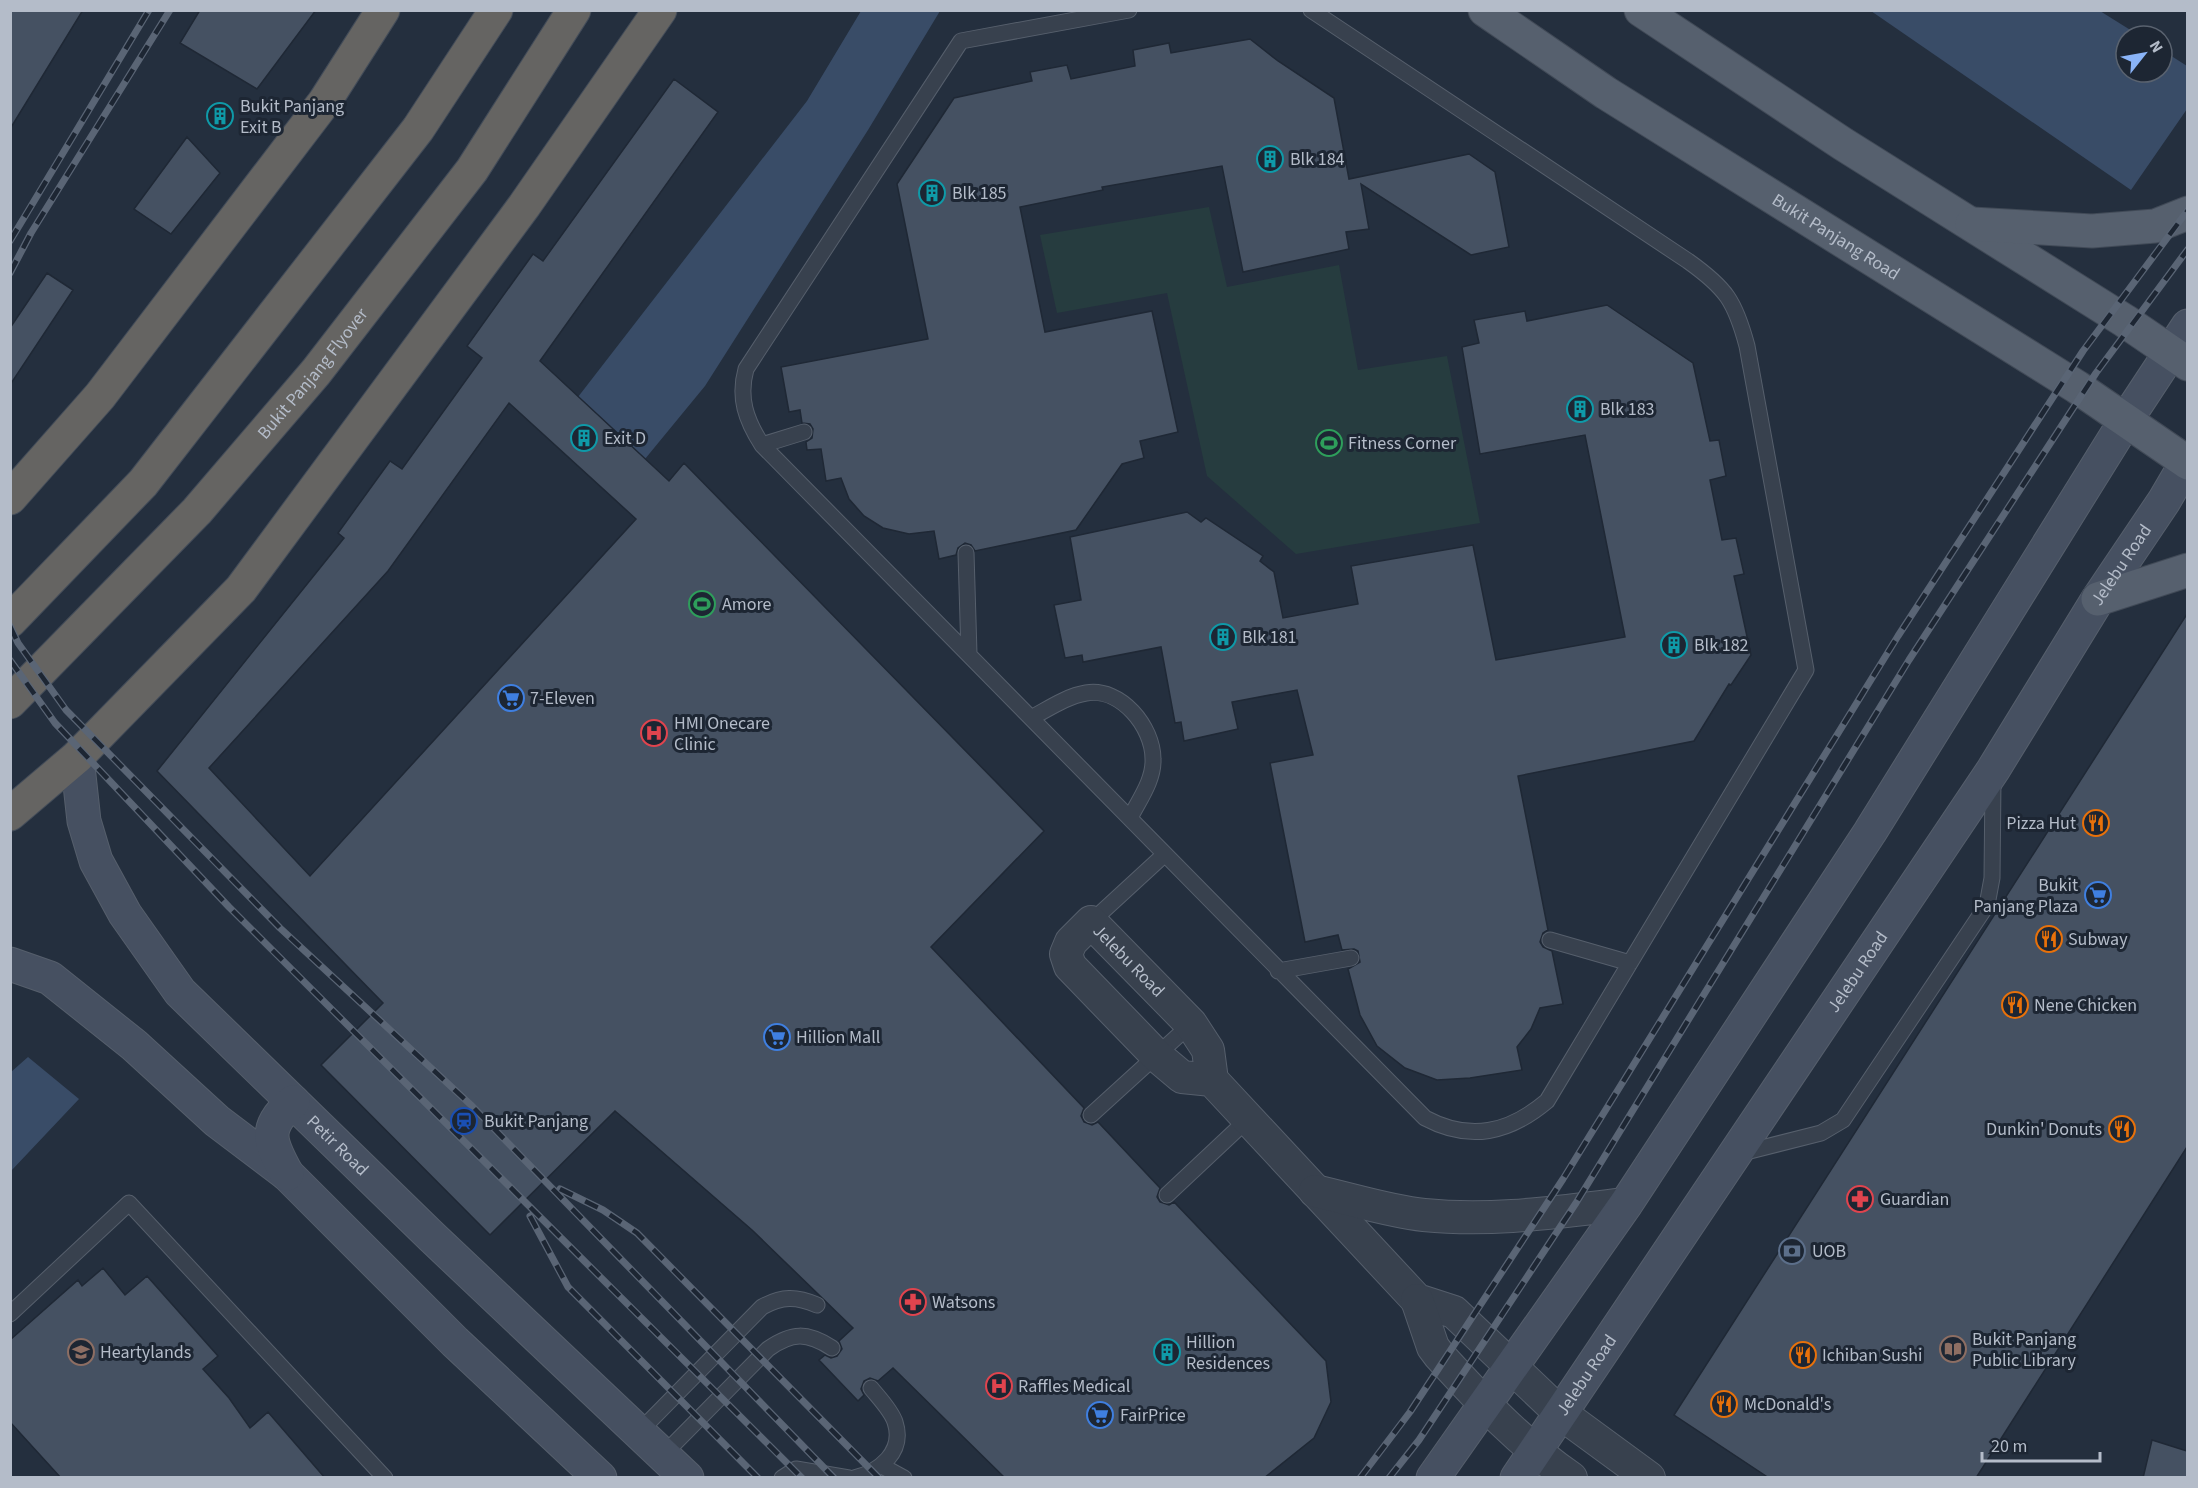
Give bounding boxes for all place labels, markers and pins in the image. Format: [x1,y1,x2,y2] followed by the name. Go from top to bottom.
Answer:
[240,94,344,140] place label: Bukit Panjang Exit B
[205,101,235,131] building icon: Bukit Panjang Exit B
[1255,144,1285,174] building icon: Blk 184
[1290,147,1345,172] place label: Blk 184
[917,178,947,208] building icon: Blk 185
[952,181,1007,206] place label: Blk 185
[1565,394,1595,424] building icon: Blk 183
[1600,397,1655,422] place label: Blk 183
[569,423,599,453] building icon: Exit D
[604,426,646,451] place label: Exit D
[1314,428,1344,458] sports icon: Fitness Corner
[1348,431,1457,456] place label: Fitness Corner
[687,589,717,619] sports icon: Amore
[722,592,772,617] place label: Amore
[1208,622,1238,652] building icon: Blk 181
[1242,625,1297,650] place label: Blk 181
[1659,630,1689,660] building icon: Blk 182
[1694,633,1749,658] place label: Blk 182
[496,683,526,713] supermarket icon: 7-Eleven
[530,686,595,711] place label: 7-Eleven
[674,711,770,757] place label: HMI Onecare Clinic
[639,718,669,748] hospital icon: HMI Onecare Clinic
[2081,808,2111,838] restaurant icon: Pizza Hut
[2006,811,2076,836] place label: Pizza Hut
[1973,873,2078,919] place label: Bukit Panjang Plaza
[2083,880,2113,910] supermarket icon: Bukit Panjang Plaza
[2034,924,2064,954] restaurant icon: Subway
[2068,927,2128,952] place label: Subway
[2000,990,2030,1020] restaurant icon: Nene Chicken
[2034,993,2137,1018] place label: Nene Chicken
[762,1022,792,1052] supermarket icon: Hillion Mall
[796,1025,880,1050] place label: Hillion Mall
[449,1106,479,1136] station icon: Bukit Panjang
[484,1109,588,1134] place label: Bukit Panjang
[2107,1114,2137,1144] restaurant icon: Dunkin' Donuts
[1986,1117,2102,1142] place label: Dunkin' Donuts
[1845,1184,1875,1214] pharmacy icon: Guardian
[1880,1187,1949,1212] place label: Guardian
[1777,1236,1807,1266] bank icon: UOB
[1812,1239,1846,1264] place label: UOB
[898,1287,928,1317] pharmacy icon: Watsons
[932,1290,995,1315] place label: Watsons
[1972,1327,2076,1373] place label: Bukit Panjang Public Library
[1186,1330,1270,1376] place label: Hillion Residences
[1938,1334,1968,1364] library icon: Bukit Panjang Public Library
[66,1337,96,1367] school or university icon: Heartylands
[1152,1337,1182,1367] building icon: Hillion Residences
[100,1340,191,1365] place label: Heartylands
[1788,1340,1818,1370] restaurant icon: Ichiban Sushi
[1822,1343,1923,1368] place label: Ichiban Sushi
[984,1371,1014,1401] hospital icon: Raffles Medical
[1018,1374,1130,1399] place label: Raffles Medical
[1709,1389,1739,1419] restaurant icon: McDonald's
[1744,1392,1831,1417] place label: McDonald's
[1085,1400,1115,1430] supermarket icon: FairPrice
[1120,1403,1186,1428] place label: FairPrice

